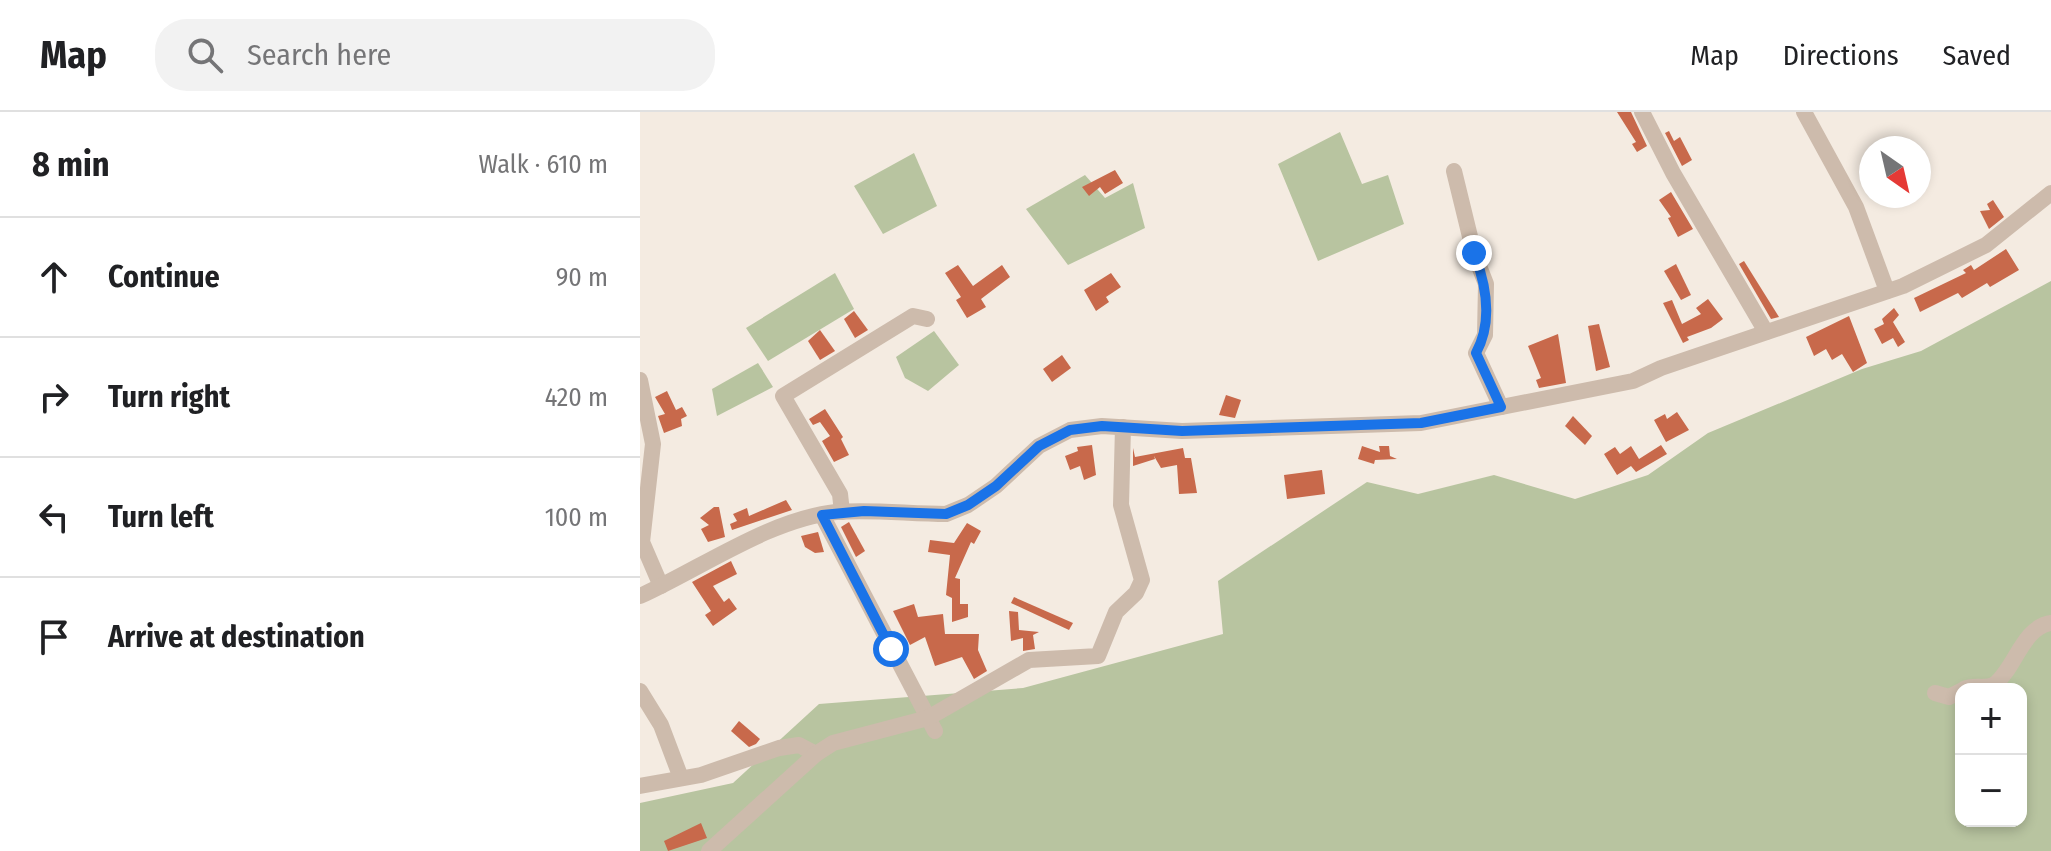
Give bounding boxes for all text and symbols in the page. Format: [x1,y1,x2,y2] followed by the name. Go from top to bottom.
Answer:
[155,19,715,91] search box
[40,32,107,78] text: Map
[183,33,227,77] icon: search
[247,37,391,73] text: Search here
[1690,39,1739,72] text: Map
[1783,39,1899,72] text: Directions
[1943,39,2011,72] text: Saved
[1859,136,1931,208] north arrow
[32,144,110,185] text: 8 min
[479,149,608,180] text: Walk · 610 m
[1456,235,1492,271] route end
[32,255,76,299] icon: ahead
[108,259,220,295] text: Continue
[556,262,608,293] text: 90 m
[32,375,76,419] icon: right
[108,379,230,415] text: Turn right
[545,382,608,413] text: 420 m
[32,495,76,539] icon: left
[108,499,214,535] text: Turn left
[545,502,608,533] text: 100 m
[32,615,76,659] icon: arrive
[108,619,365,655] text: Arrive at destination
[873,631,909,667] route start
[1955,683,2027,827] map controls
[1955,683,2027,755] button: +
[1955,755,2027,827] button: −

